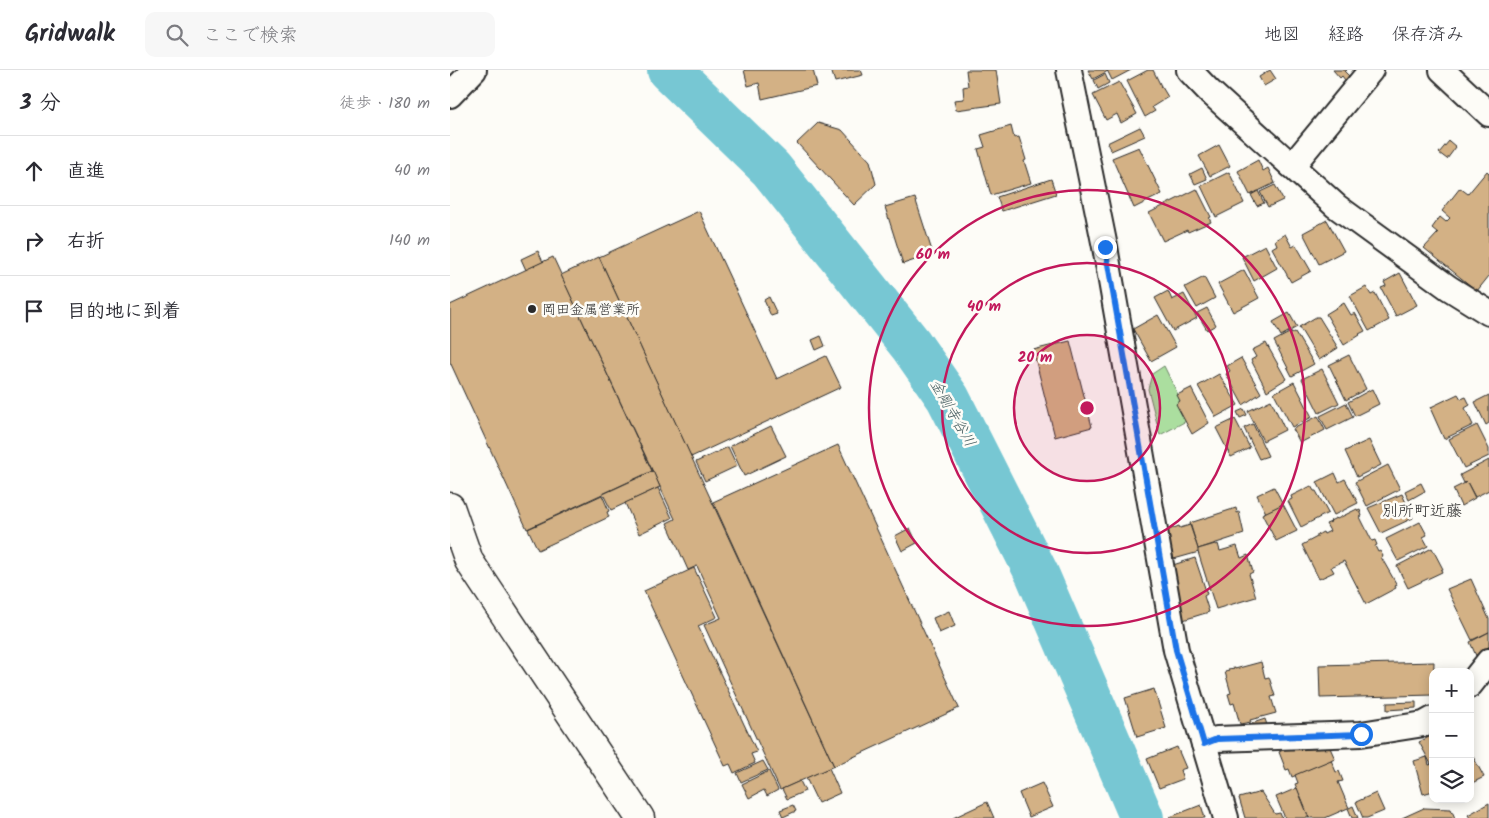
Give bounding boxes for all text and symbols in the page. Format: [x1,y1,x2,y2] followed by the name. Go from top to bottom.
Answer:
[145,12,495,57] search box
[25,15,115,54] text: Gridwalk
[163,21,191,49] icon: search
[203,21,298,51] text: ここで検索
[1264,21,1300,50] text: 地図
[1328,21,1364,50] text: 経路
[1392,21,1464,50] text: 保存済み
[20,87,61,120] text: 3 分
[340,91,430,116] text: 徒歩 · 180 m
[20,157,48,185] icon: ahead
[67,157,105,187] text: 直進
[394,158,430,183] text: 40 m
[20,227,48,255] icon: right
[67,227,105,257] text: 右折
[389,228,430,253] text: 140 m
[1094,236,1117,259] route end
[916,243,950,267] text: 60 m
[967,295,1001,319] text: 40 m
[20,297,48,325] icon: arrive
[67,297,181,327] text: 目的地に到着
[542,299,640,321] place label: 岡田金属営業所
[526,303,538,315] marker: 岡田金属営業所
[1018,346,1052,370] text: 20 m
[923,375,981,452] water label: 金剛寺谷川
[1078,399,1096,417] centre of rings
[1382,499,1462,524] district label: 別所町近藤
[1429,668,1474,803] map controls
[1429,668,1474,713] button: +
[1429,713,1474,758] button: −
[1350,723,1373,746] route start
[1429,758,1474,803] button: layers

